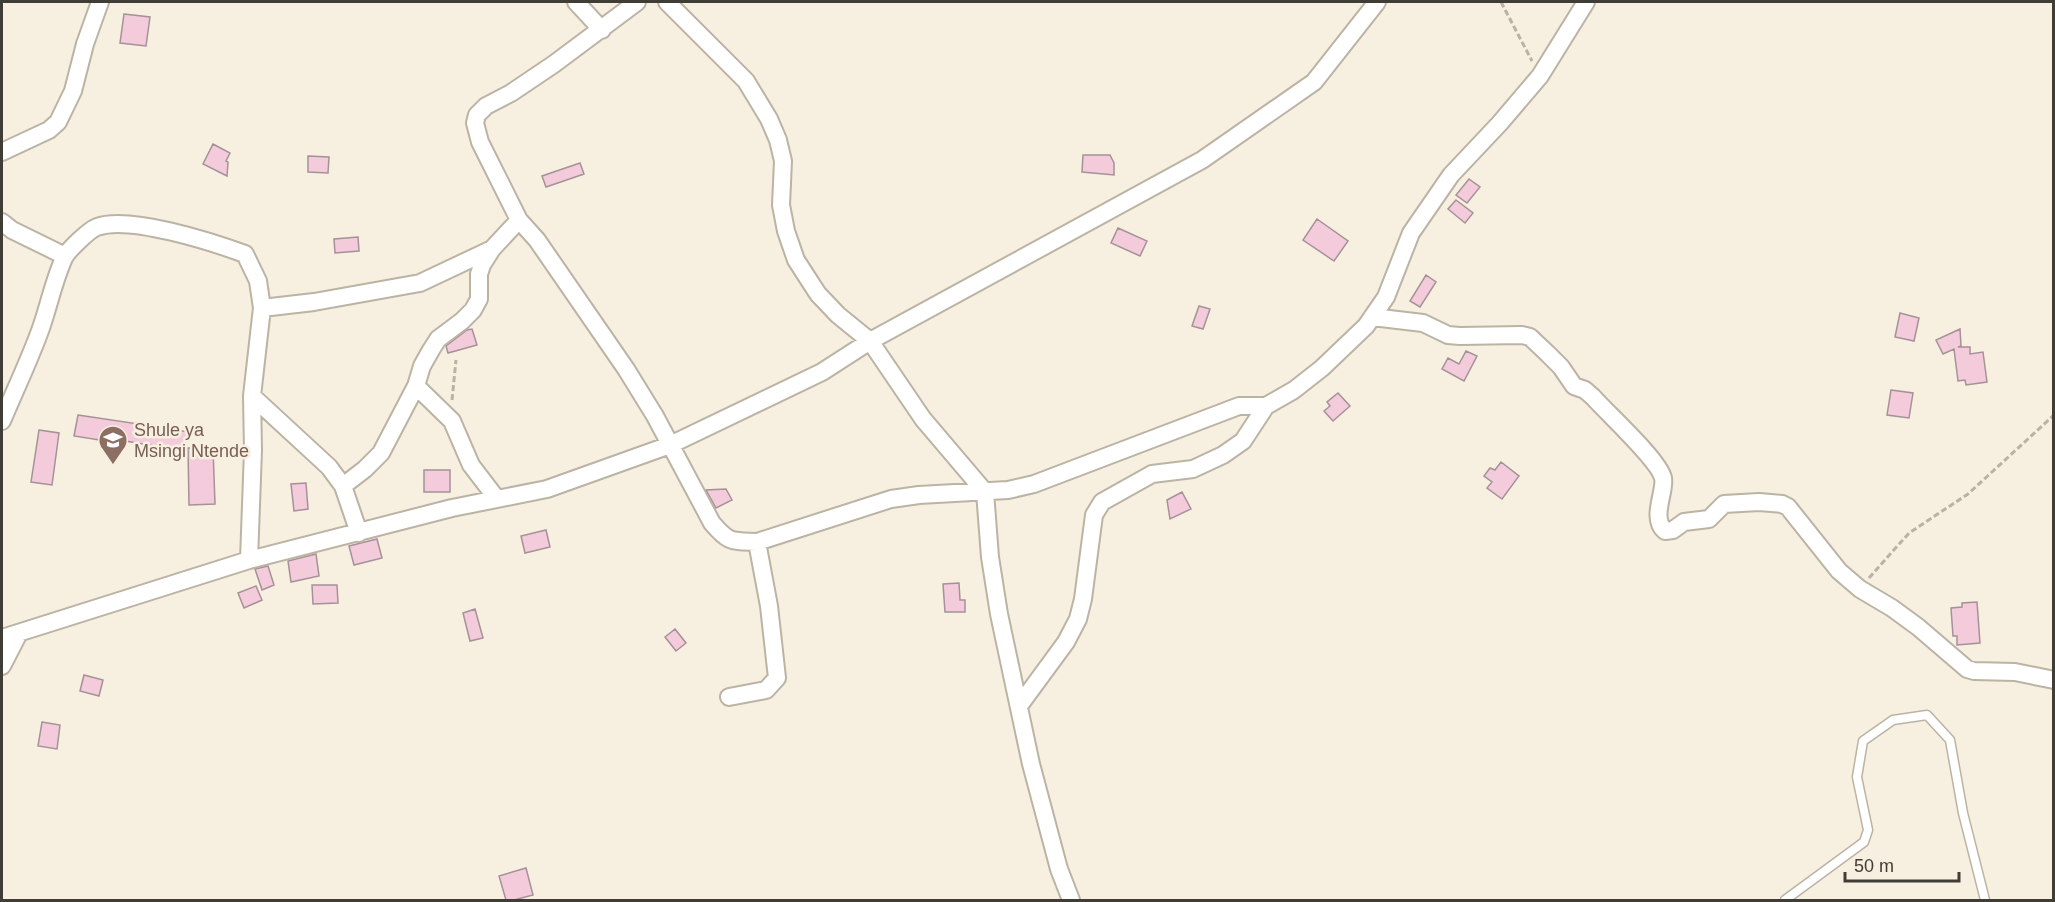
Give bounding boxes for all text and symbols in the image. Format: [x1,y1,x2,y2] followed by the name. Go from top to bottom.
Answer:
[134,420,249,461] place label: Shule ya Msingi Ntende
[97,424,129,466] school or university icon: Shule ya Msingi Ntende
[1845,845,1959,883] scale bar
[1854,856,1894,876] text: 50 m

